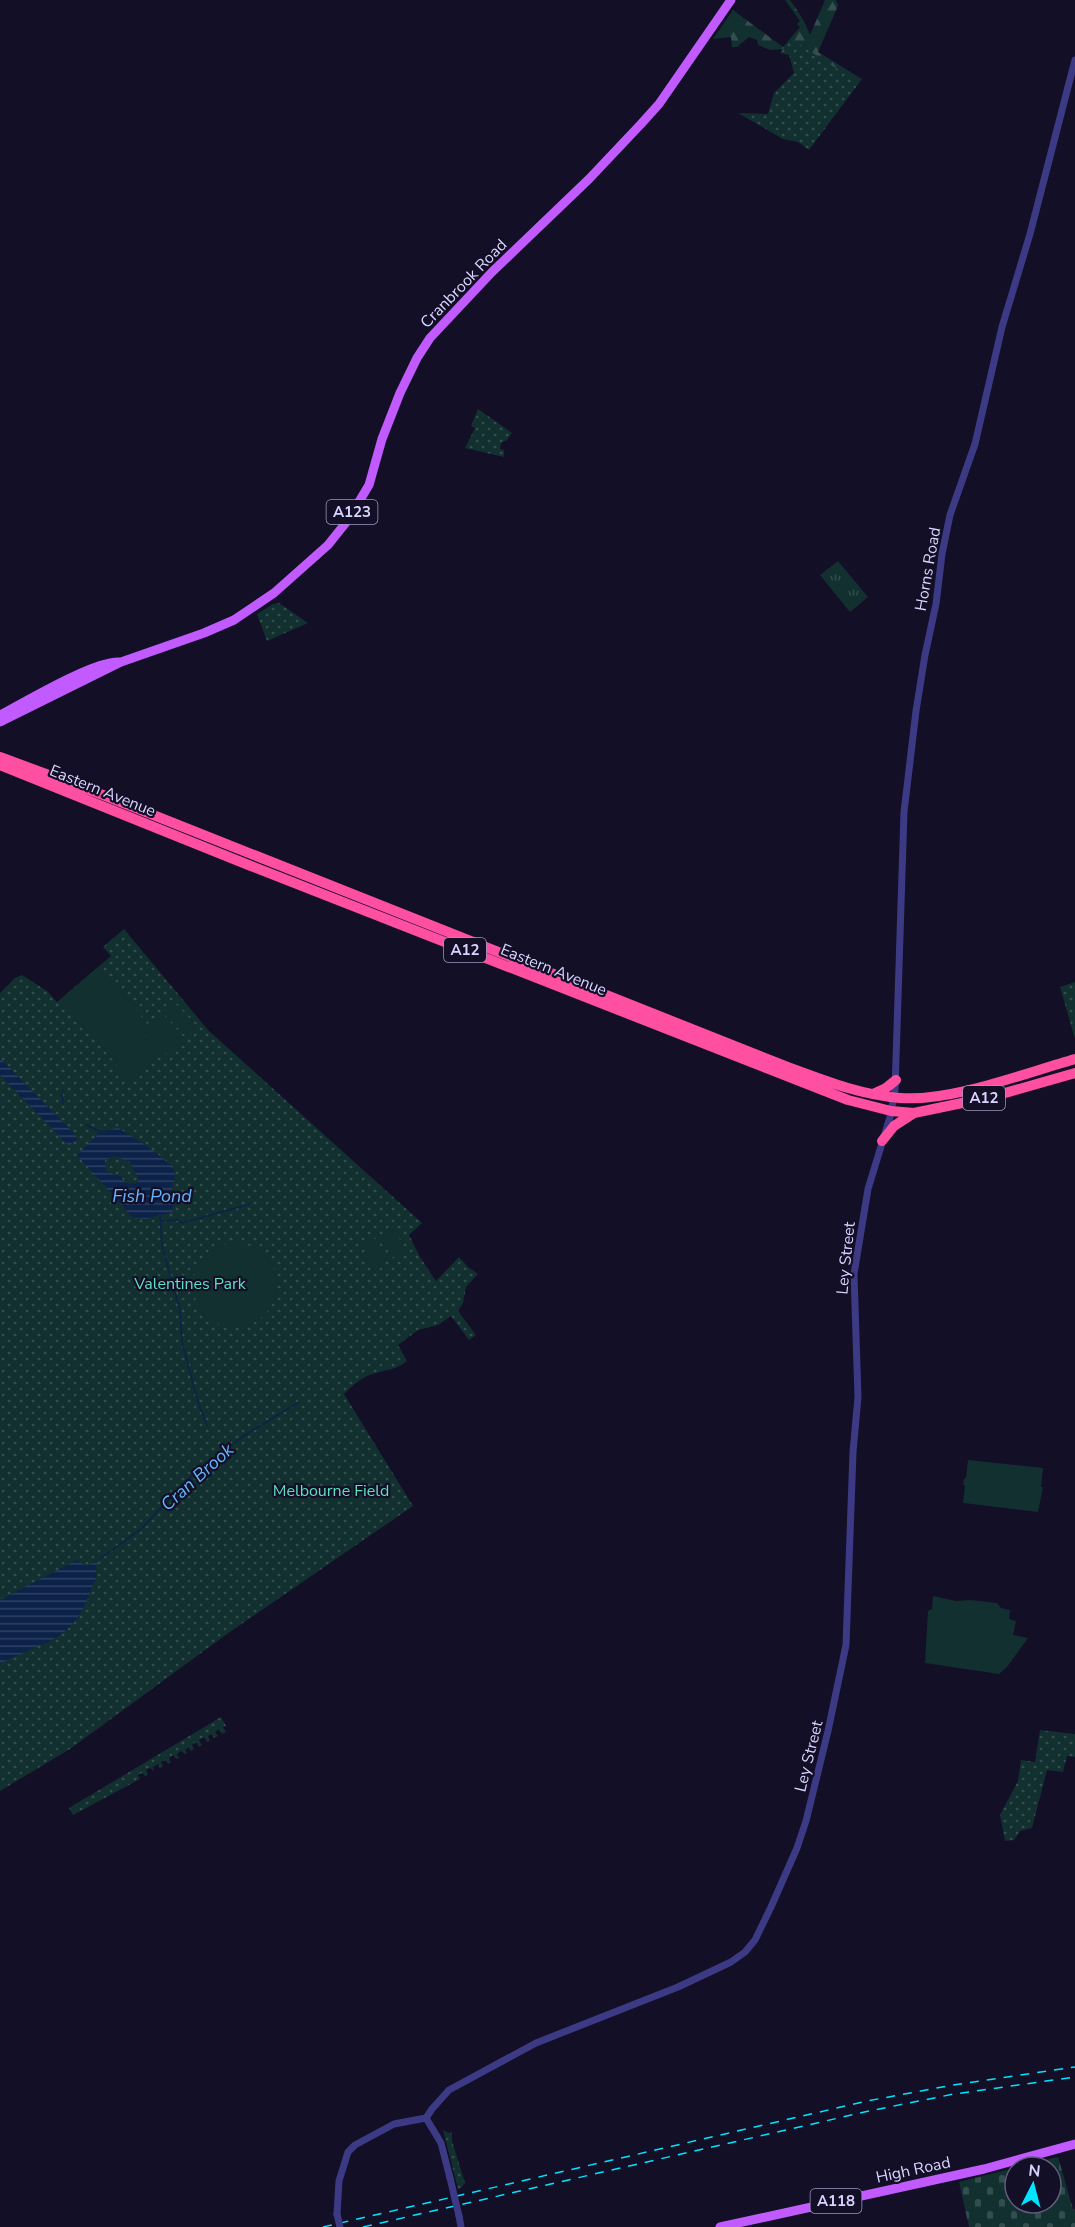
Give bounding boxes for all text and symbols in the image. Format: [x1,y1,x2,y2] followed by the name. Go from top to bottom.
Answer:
[415,234,512,333] street label: Cranbrook Road
[326,500,378,524] road number: A123
[910,525,946,613] street label: Horns Road
[46,760,159,822] street label: Eastern Avenue
[444,938,486,962] road number: A12
[497,939,610,1001] street label: Eastern Avenue
[963,1086,1005,1110] road number: A12
[112,1184,192,1208] water label: Fish Pond
[831,1220,861,1296] street label: Ley Street
[133,1273,247,1295] park label: Valentines Park
[155,1437,239,1516] water label: Cran Brook
[273,1480,389,1502] park label: Melbourne Field
[789,1718,829,1794] street label: Ley Street
[874,2151,953,2189] street label: High Road
[1003,2155,1063,2215] north arrow
[1027,2160,1042,2183] text: N
[810,2189,862,2213] road number: A118

